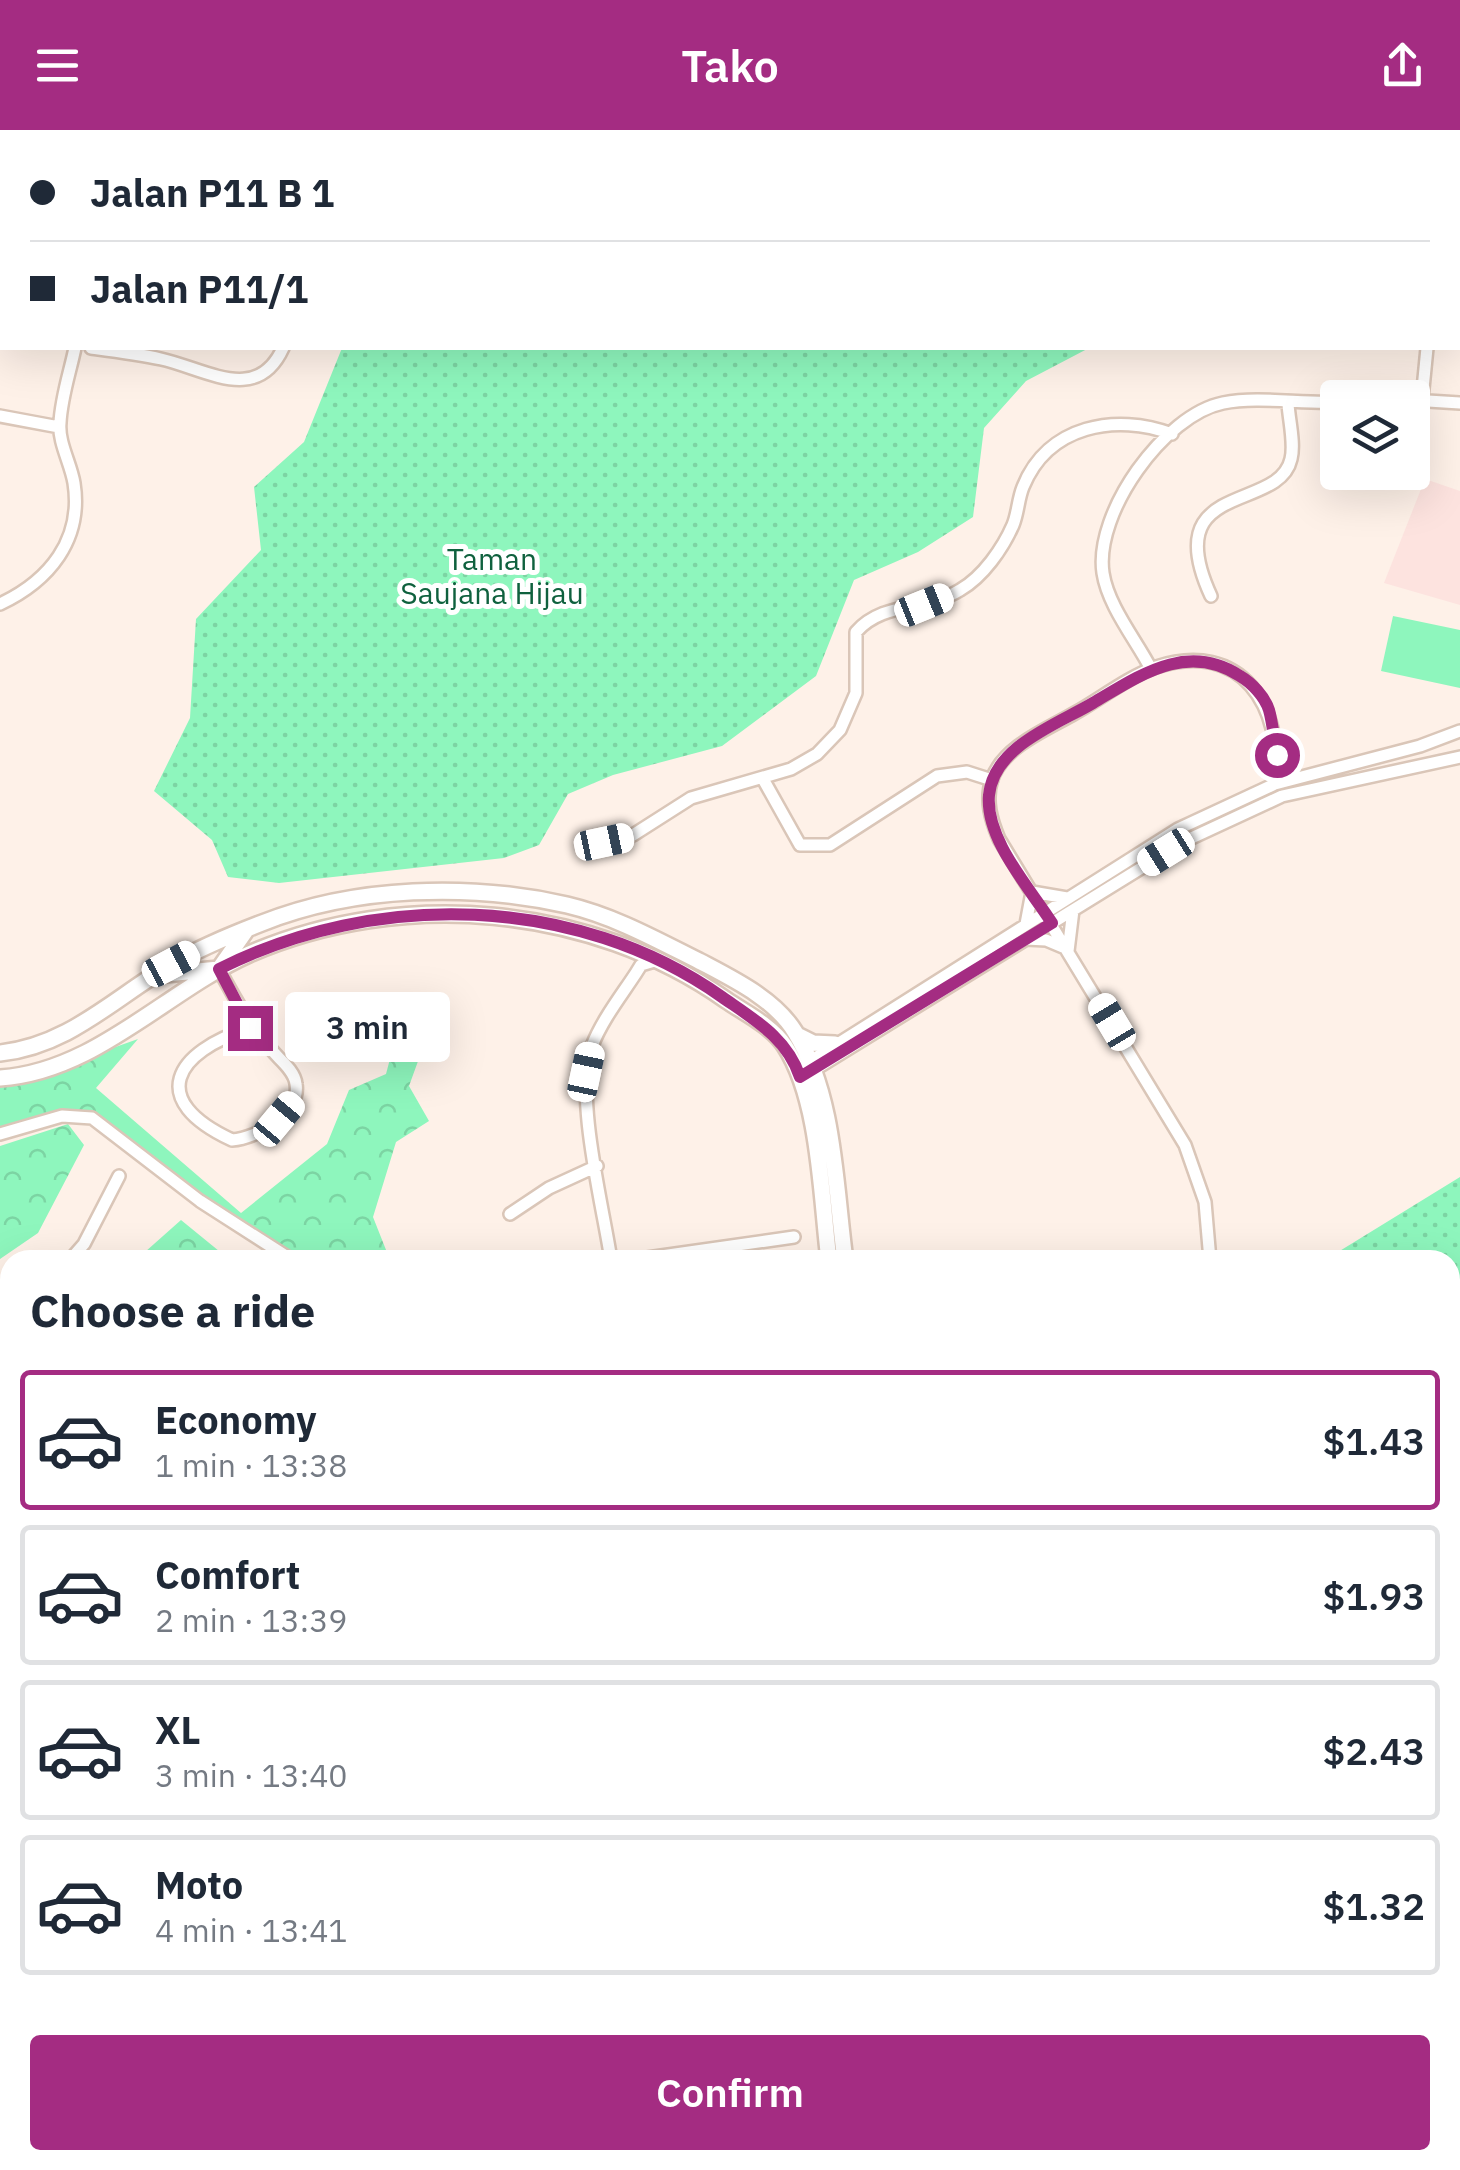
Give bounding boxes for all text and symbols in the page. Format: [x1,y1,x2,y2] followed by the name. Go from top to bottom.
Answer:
[681,36,779,94] text: Tako
[30,38,85,93] icon: menu
[1375,38,1430,93] icon: share
[90,168,334,217] text: Jalan P11 B 1
[90,264,308,313] text: Jalan P11/1
[1320,380,1430,490] map controls
[1320,380,1430,490] button: layers
[400,539,584,612] park label: Taman Saujana Hijau
[891,580,957,630] car
[1255,733,1300,778] route start
[572,821,636,863] car
[1133,823,1199,881] car
[137,937,205,991] car
[1084,989,1140,1055] car
[285,993,450,1063] callout: 3 min
[228,1006,273,1051] route end
[326,1006,409,1048] text: 3 min
[565,1040,607,1104] car
[248,1086,310,1152] car
[30,1281,315,1339] text: Choose a ride
[35,1395,125,1485] icon: car
[155,1395,317,1444] text: Economy
[1322,1416,1425,1465] text: $1.43
[155,1444,348,1486] text: 1 min · 13:38
[35,1550,125,1640] icon: car
[155,1550,300,1599] text: Comfort
[1322,1571,1425,1620] text: $1.93
[155,1599,348,1641] text: 2 min · 13:39
[35,1705,125,1795] icon: car
[155,1705,201,1754] text: XL
[1322,1726,1425,1775] text: $2.43
[155,1754,348,1796] text: 3 min · 13:40
[35,1860,125,1950] icon: car
[155,1860,243,1909] text: Moto
[1322,1881,1425,1930] text: $1.32
[155,1909,348,1951] text: 4 min · 13:41
[30,2035,1430,2150] button: Confirm

